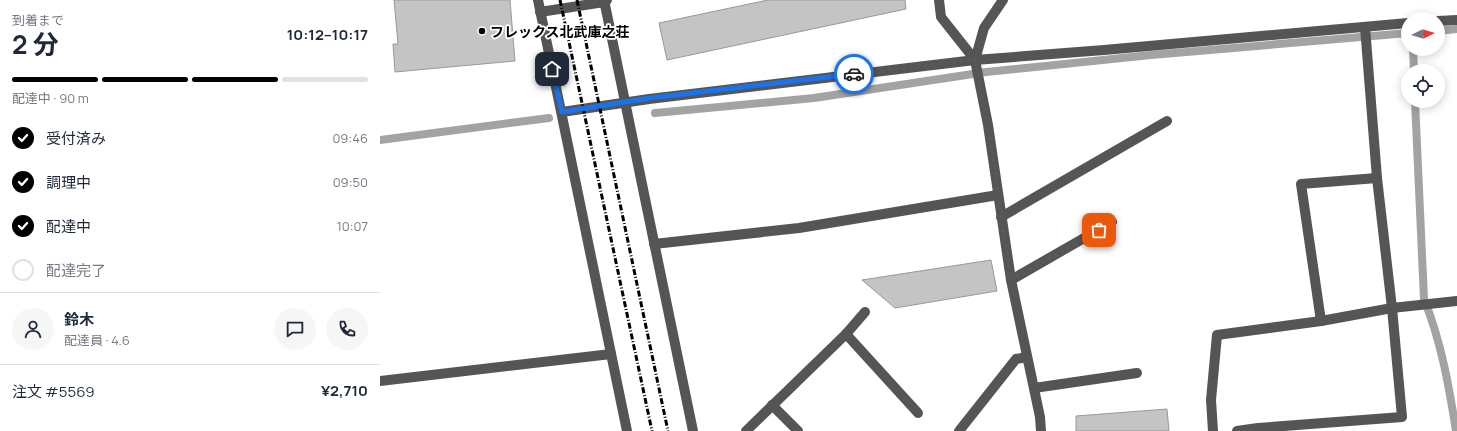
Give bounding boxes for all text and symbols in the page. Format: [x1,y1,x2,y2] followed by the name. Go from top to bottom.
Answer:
[12,11,64,29] text: 到着まで
[1401,12,1445,56] north arrow
[1401,12,1445,108] map controls
[490,22,630,41] place label: フレックス北武庫之荘
[287,24,368,45] text: 10:12–10:17
[12,26,59,62] text: 2 分
[477,26,487,36] marker: フレックス北武庫之荘
[535,52,569,86] pin
[834,54,874,94] courier
[541,58,563,80] icon: home
[843,63,865,85] icon: car
[1401,64,1445,108] button: locate
[12,89,89,107] text: 配達中 · 90 m
[12,127,34,149] icon: check
[46,128,106,149] text: 受付済み
[332,129,368,147] text: 09:46
[12,171,34,193] icon: check
[46,172,91,193] text: 調理中
[333,173,368,191] text: 09:50
[1082,213,1116,247] pin
[12,215,34,237] icon: check
[46,216,91,237] text: 配達中
[337,217,368,235] text: 10:07
[1088,219,1110,241] icon: bag
[46,260,106,281] text: 配達完了
[12,308,54,350] button: person
[274,308,316,350] button: chat
[326,308,368,350] button: phone
[64,309,94,330] text: 鈴木
[64,331,130,349] text: 配達員 · 4.6
[321,380,368,401] text: ¥2,710
[12,381,95,402] text: 注文 #5569

